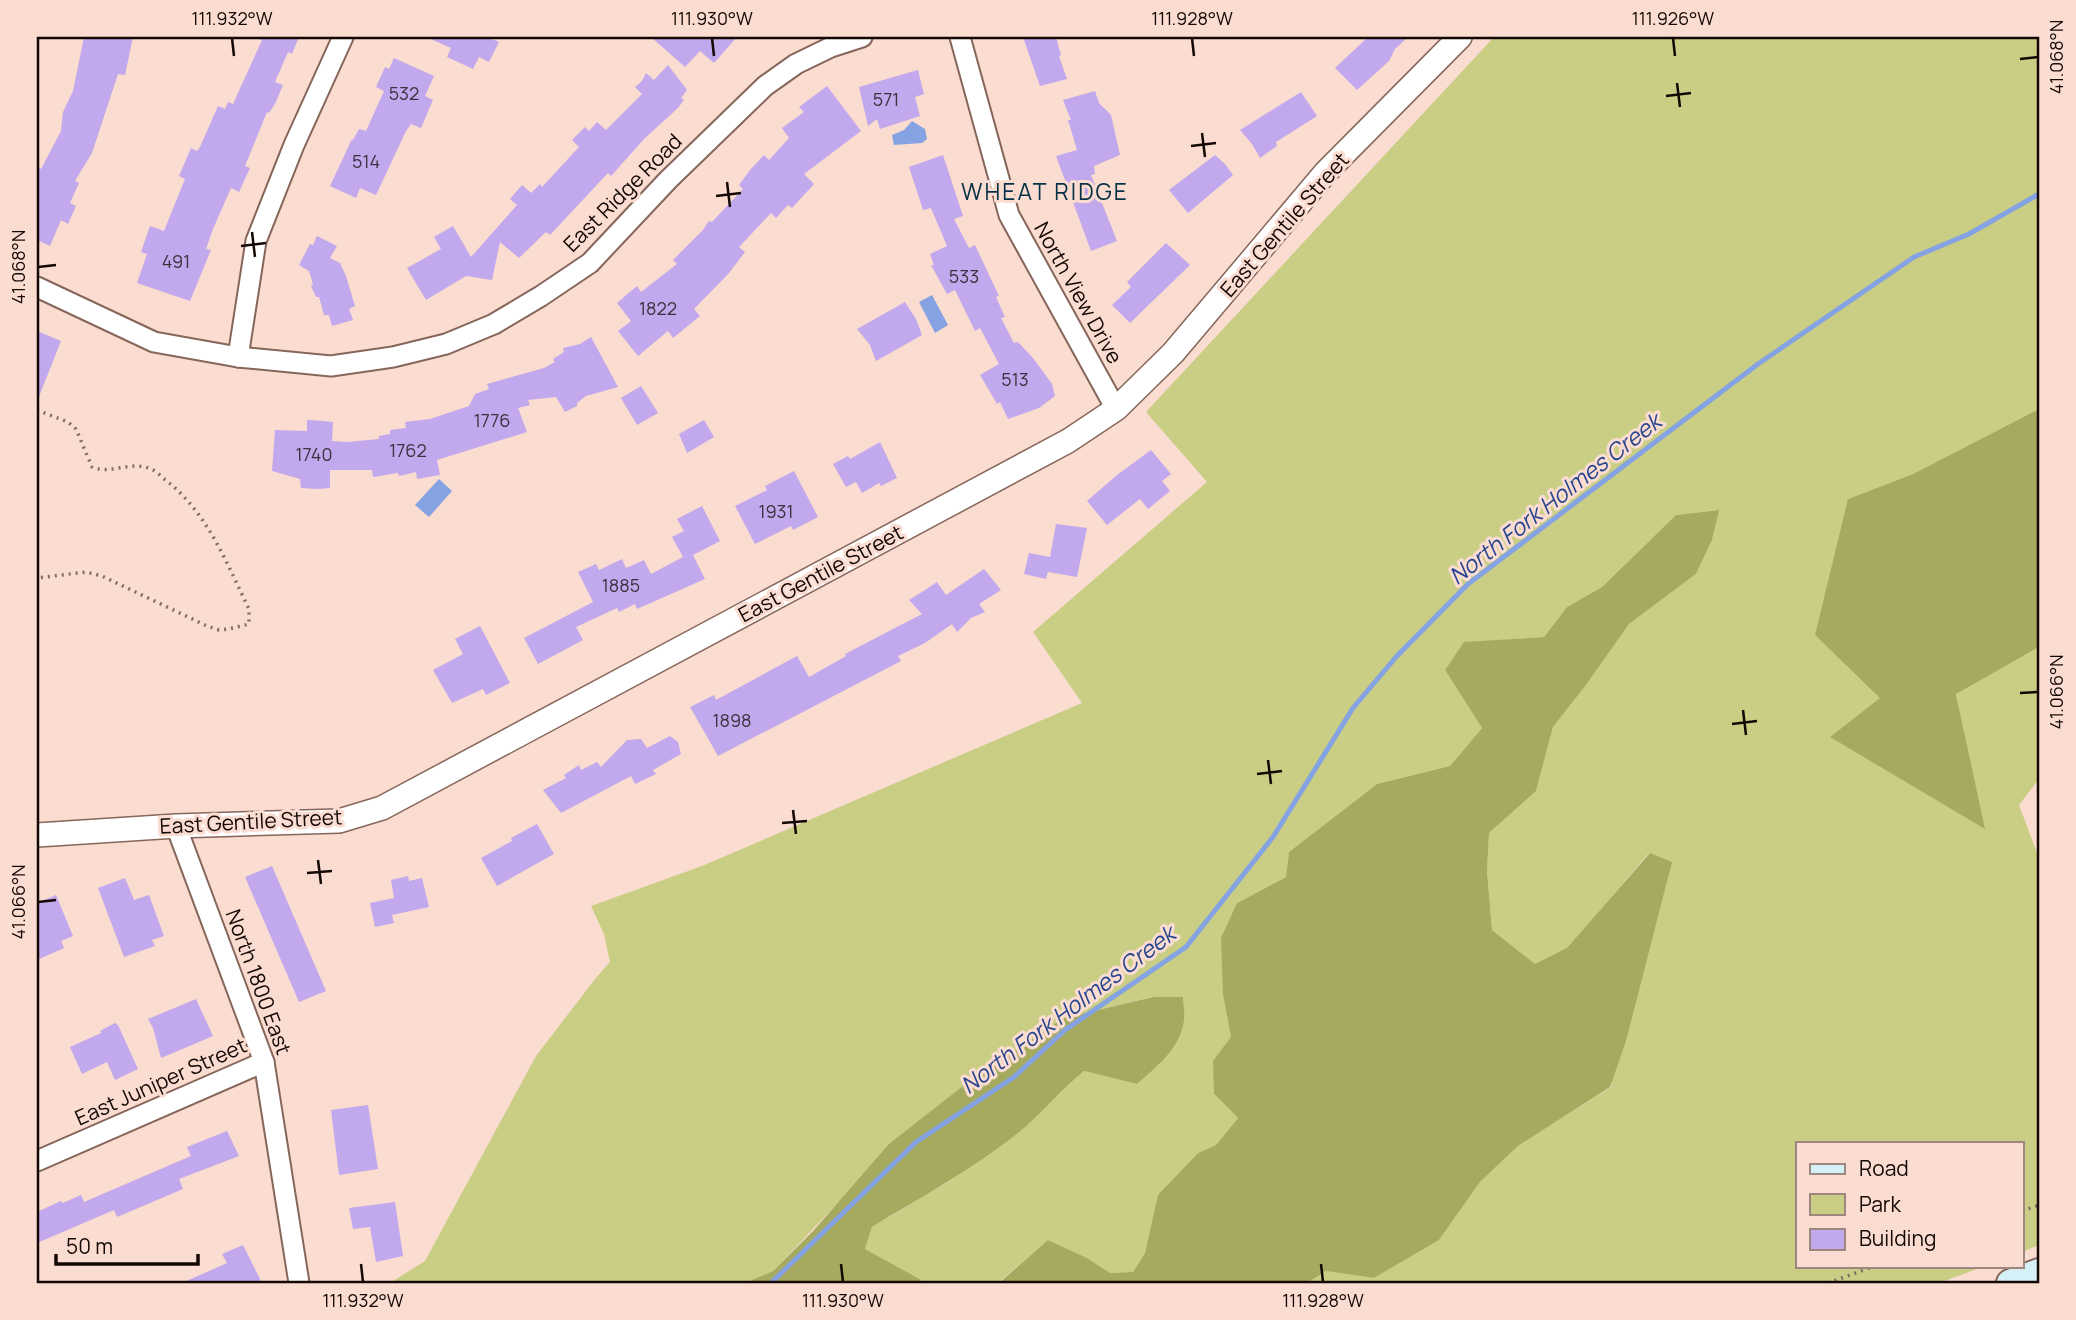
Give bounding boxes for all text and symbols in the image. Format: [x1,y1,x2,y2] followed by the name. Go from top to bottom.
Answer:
[191,6,273,30] text: 111.932°W
[671,6,753,30] text: 111.930°W
[1151,6,1233,30] text: 111.928°W
[1632,6,1714,30] text: 111.926°W
[2044,20,2068,94] text: 41.068°N
[389,81,419,105] house number: 532
[873,87,899,111] house number: 571
[557,127,688,258] street label: East Ridge Road
[1214,146,1355,303] street label: East Gentile Street
[352,149,380,173] house number: 514
[961,175,1129,207] district label: WHEAT RIDGE
[1028,217,1129,368] street label: North View Drive
[6,230,30,304] text: 41.068°N
[162,249,190,273] house number: 491
[949,264,979,288] house number: 533
[639,296,677,320] house number: 1822
[1001,367,1029,391] house number: 513
[1442,403,1670,591] water label: North Fork Holmes Creek
[474,408,510,432] house number: 1776
[389,438,427,462] house number: 1762
[296,442,332,466] house number: 1740
[758,499,794,523] house number: 1931
[733,518,908,628] street label: East Gentile Street
[602,573,640,597] house number: 1885
[2044,654,2068,730] text: 41.066°N
[712,708,752,732] house number: 1898
[159,802,343,840] street label: East Gentile Street
[6,864,30,940] text: 41.066°N
[220,905,298,1058] street label: North 1800 East
[953,916,1184,1101] water label: North Fork Holmes Creek
[70,1031,251,1132] street label: East Juniper Street
[1796,1142,2024,1268] legend
[1859,1154,1909,1182] text: Road
[1859,1190,1901,1218] text: Park
[56,1222,198,1266] scale bar
[1859,1224,1936,1252] text: Building
[66,1232,113,1260] text: 50 m
[322,1288,404,1312] text: 111.932°W
[802,1288,884,1312] text: 111.930°W
[1282,1288,1364,1312] text: 111.928°W

